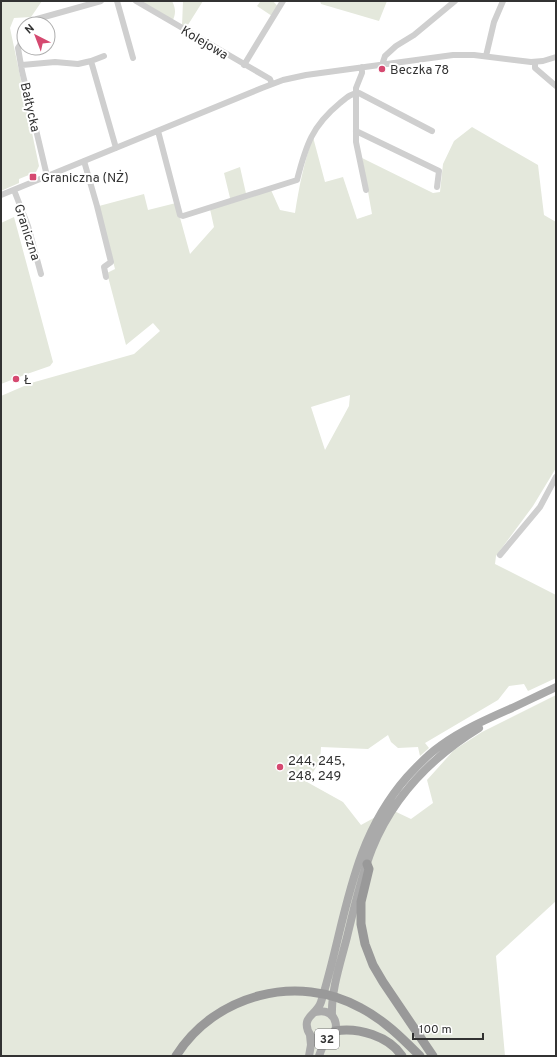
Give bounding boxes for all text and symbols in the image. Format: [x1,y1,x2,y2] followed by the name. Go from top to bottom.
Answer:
[16,16,56,56] north arrow
[22,21,38,37] text: N
[177,23,231,64] street label: Kolejowa
[390,63,449,79] place label: Beczka 78
[377,64,387,74] marker: Beczka 78
[16,81,43,134] street label: Bałtycka
[41,169,129,187] place label: Graniczna (NŻ)
[28,172,38,182] marker: Graniczna (NŻ)
[9,202,43,263] street label: Graniczna
[24,373,31,389] place label: Ł
[11,374,21,384] marker: Ł
[288,754,345,785] place label: 244, 245, 248, 249
[275,762,285,772] marker: 244, 245, 248, 249
[413,1015,483,1041] scale bar
[419,1022,452,1038] text: 100 m
[315,1029,339,1049] road number: 32

